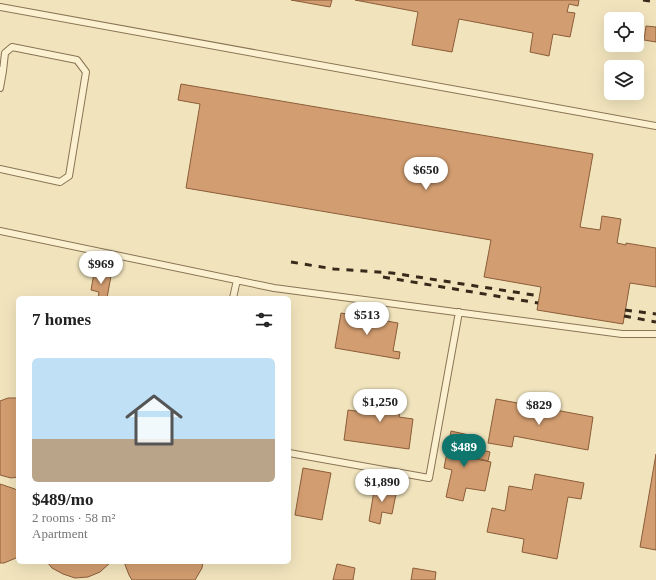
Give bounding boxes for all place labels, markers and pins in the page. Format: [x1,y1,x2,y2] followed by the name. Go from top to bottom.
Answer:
[402,157,450,191] pin: $650
[77,251,125,285] pin: $969
[343,302,391,336] pin: $513
[347,389,413,423] pin: $1,250
[515,392,563,426] pin: $829
[440,434,488,468] pin: $489
[349,469,415,503] pin: $1,890

